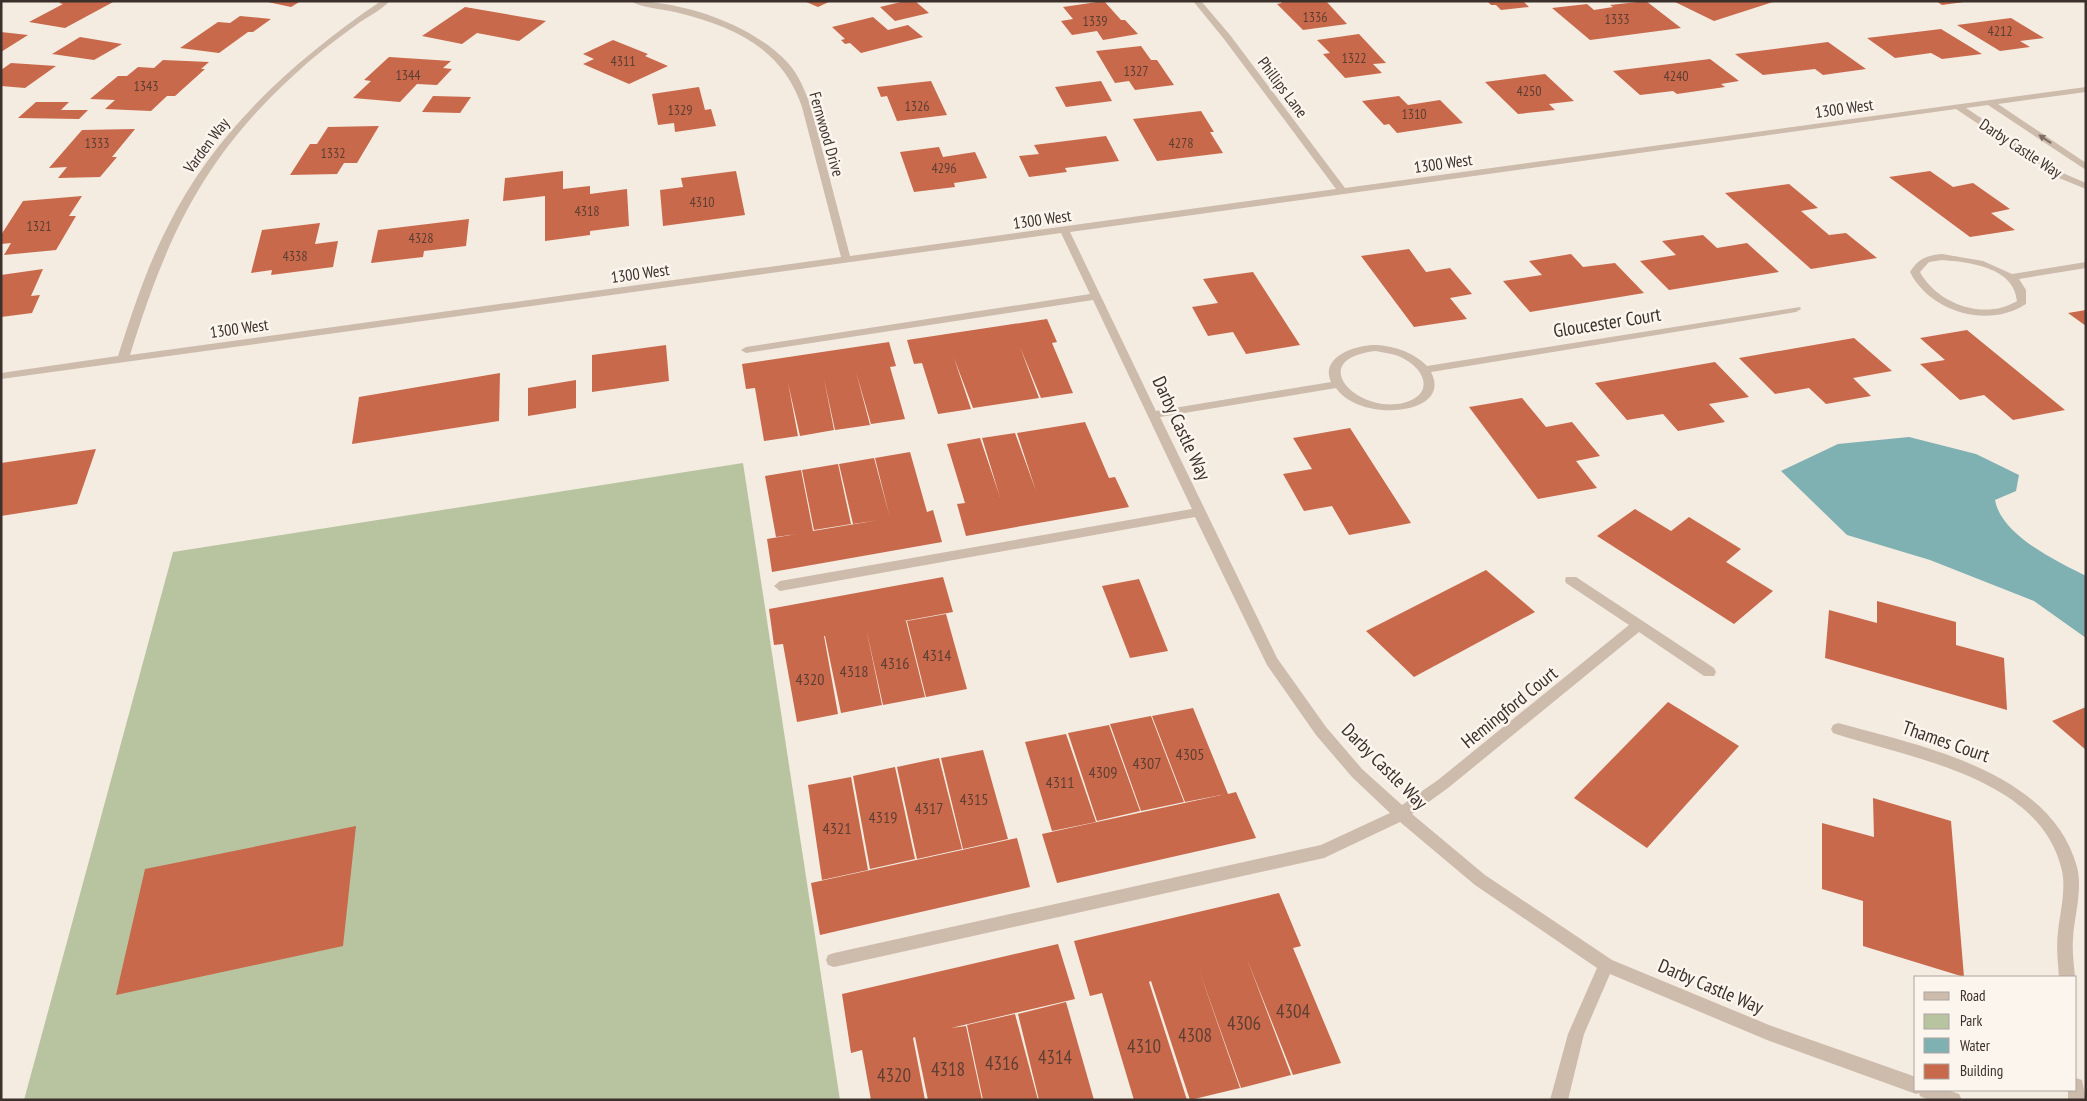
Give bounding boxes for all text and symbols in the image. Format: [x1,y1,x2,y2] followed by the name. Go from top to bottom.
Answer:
[1302,8,1328,26] house number: 1336
[1604,10,1630,28] house number: 1333
[1082,12,1108,30] house number: 1339
[1987,22,2013,40] house number: 4212
[1341,49,1367,67] house number: 1322
[610,52,636,70] house number: 4311
[1254,53,1312,121] street label: Phillips Lane
[1123,62,1149,80] house number: 1327
[395,66,421,84] house number: 1344
[1663,67,1689,85] house number: 4240
[133,77,159,95] house number: 1343
[1516,82,1542,100] house number: 4250
[805,89,849,179] street label: Fernwood Drive
[1814,94,1875,122] street label: 1300 West
[904,97,930,115] house number: 1326
[667,101,693,119] house number: 1329
[1401,105,1427,123] house number: 1310
[178,113,233,177] street label: Varden Way
[1976,114,2066,182] street label: Darby Castle Way
[84,134,110,152] house number: 1333
[1168,134,1194,152] house number: 4278
[2039,134,2052,144] one-way arrow
[320,144,346,162] house number: 1332
[1413,149,1474,177] street label: 1300 West
[931,159,957,177] house number: 4296
[689,193,715,211] house number: 4310
[574,202,600,220] house number: 4318
[1012,205,1073,233] street label: 1300 West
[26,217,52,235] house number: 1321
[408,229,434,247] house number: 4328
[282,247,308,265] house number: 4338
[610,259,671,287] street label: 1300 West
[1551,302,1663,342] street label: Gloucester Court
[209,314,270,342] street label: 1300 West
[1147,372,1217,485] street label: Darby Castle Way
[923,645,951,665] house number: 4314
[881,653,909,673] house number: 4316
[1456,660,1563,753] street label: Hemingford Court
[840,661,868,681] house number: 4318
[796,669,824,689] house number: 4320
[1899,715,1993,767] street label: Thames Court
[1337,718,1434,815] street label: Darby Castle Way
[1176,744,1204,764] house number: 4305
[1133,753,1161,773] house number: 4307
[1089,762,1117,782] house number: 4309
[1046,772,1074,792] house number: 4311
[960,789,988,809] house number: 4315
[915,798,943,818] house number: 4317
[869,807,897,827] house number: 4319
[823,818,851,838] house number: 4321
[1655,953,1768,1019] street label: Darby Castle Way
[1914,976,2077,1091] legend
[1960,986,1986,1005] text: Road
[1276,999,1311,1023] house number: 4304
[1227,1011,1261,1035] house number: 4306
[1960,1011,1982,1030] text: Park
[1178,1023,1212,1047] house number: 4308
[1127,1034,1161,1058] house number: 4310
[1960,1036,1991,1055] text: Water
[1038,1045,1073,1069] house number: 4314
[985,1051,1019,1075] house number: 4316
[931,1057,965,1081] house number: 4318
[1960,1061,2003,1080] text: Building
[877,1063,911,1087] house number: 4320

